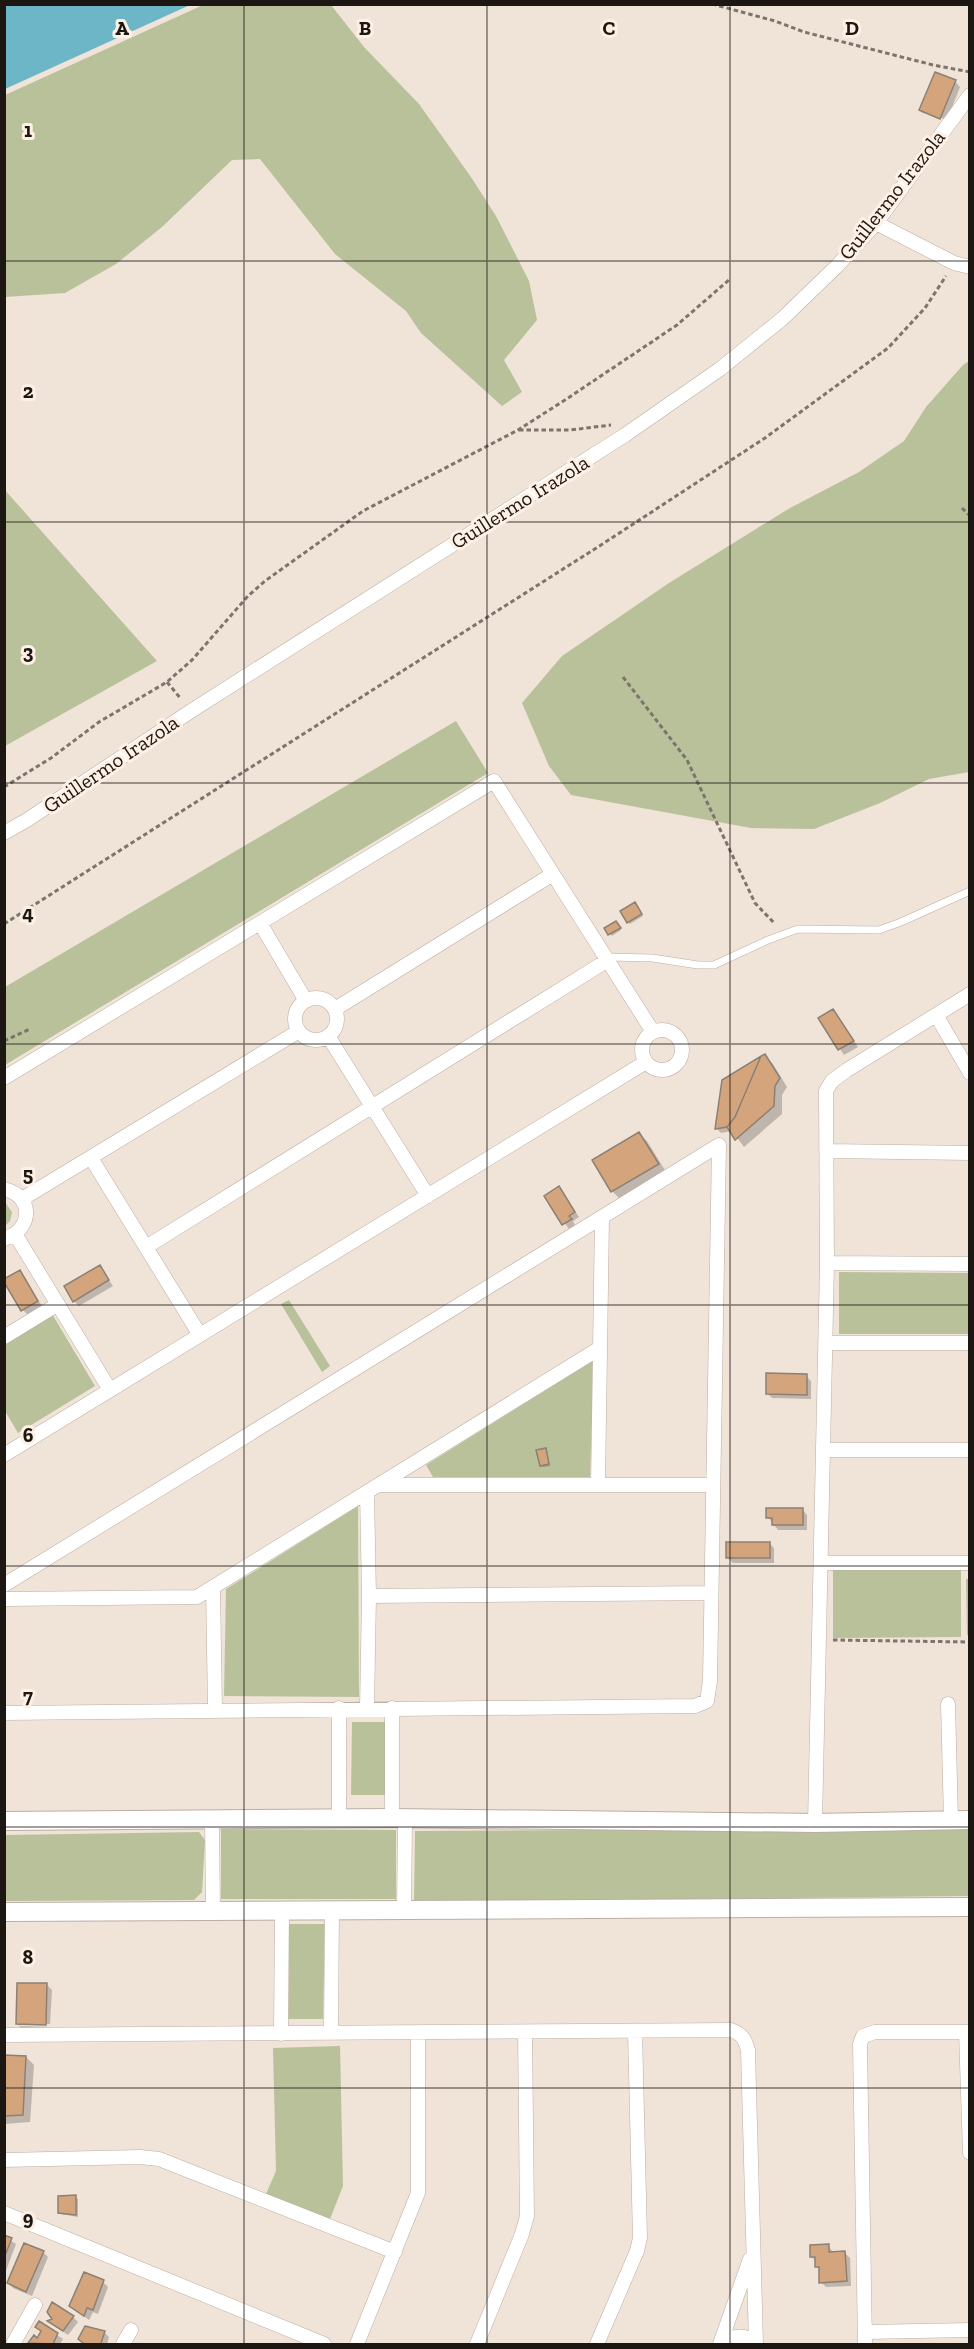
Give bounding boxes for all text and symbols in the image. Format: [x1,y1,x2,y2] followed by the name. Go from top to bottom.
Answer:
[115,16,129,40] text: A
[359,16,371,40] text: B
[603,16,616,40] text: C
[845,16,859,40] text: D
[24,118,32,142] text: 1
[833,125,950,265] street label: Guillermo Irazola
[23,379,34,403] text: 2
[446,449,593,554] street label: Guillermo Irazola
[23,640,34,664] text: 3
[38,709,183,818] street label: Guillermo Irazola
[22,901,34,925] text: 4
[23,1162,33,1186] text: 5
[23,1423,34,1447] text: 6
[23,1684,33,1708] text: 7
[23,1945,34,1969] text: 8
[23,2206,34,2230] text: 9

